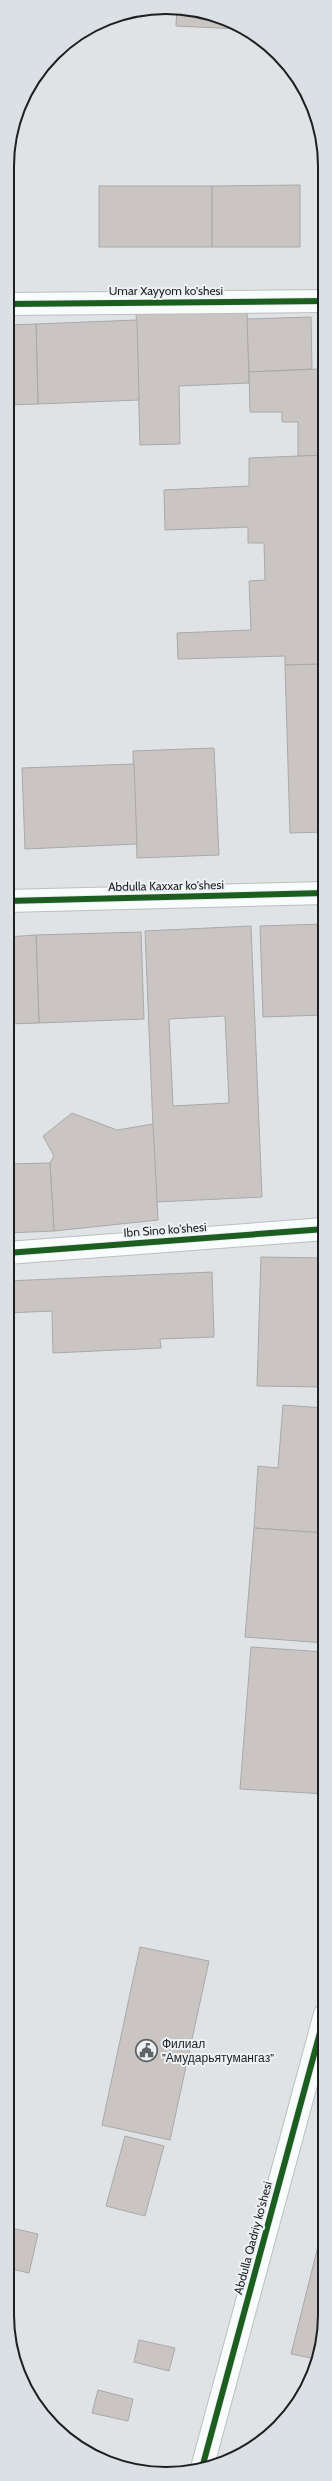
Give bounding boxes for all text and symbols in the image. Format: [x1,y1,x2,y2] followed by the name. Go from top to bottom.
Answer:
[109,283,223,298] street label: Umar Xayyom ko'shesi
[108,877,224,894] street label: Abdulla Kaxxar ko'shesi
[123,1219,207,1240] street label: Ibn Sino ko'shesi
[162,2036,274,2065] place label: Филиал "Амударьятумангаз"
[133,2038,159,2064] public building icon: Филиал "Амударьятумангаз"
[230,2180,275,2296] street label: Abdulla Qadriy ko'shesi

